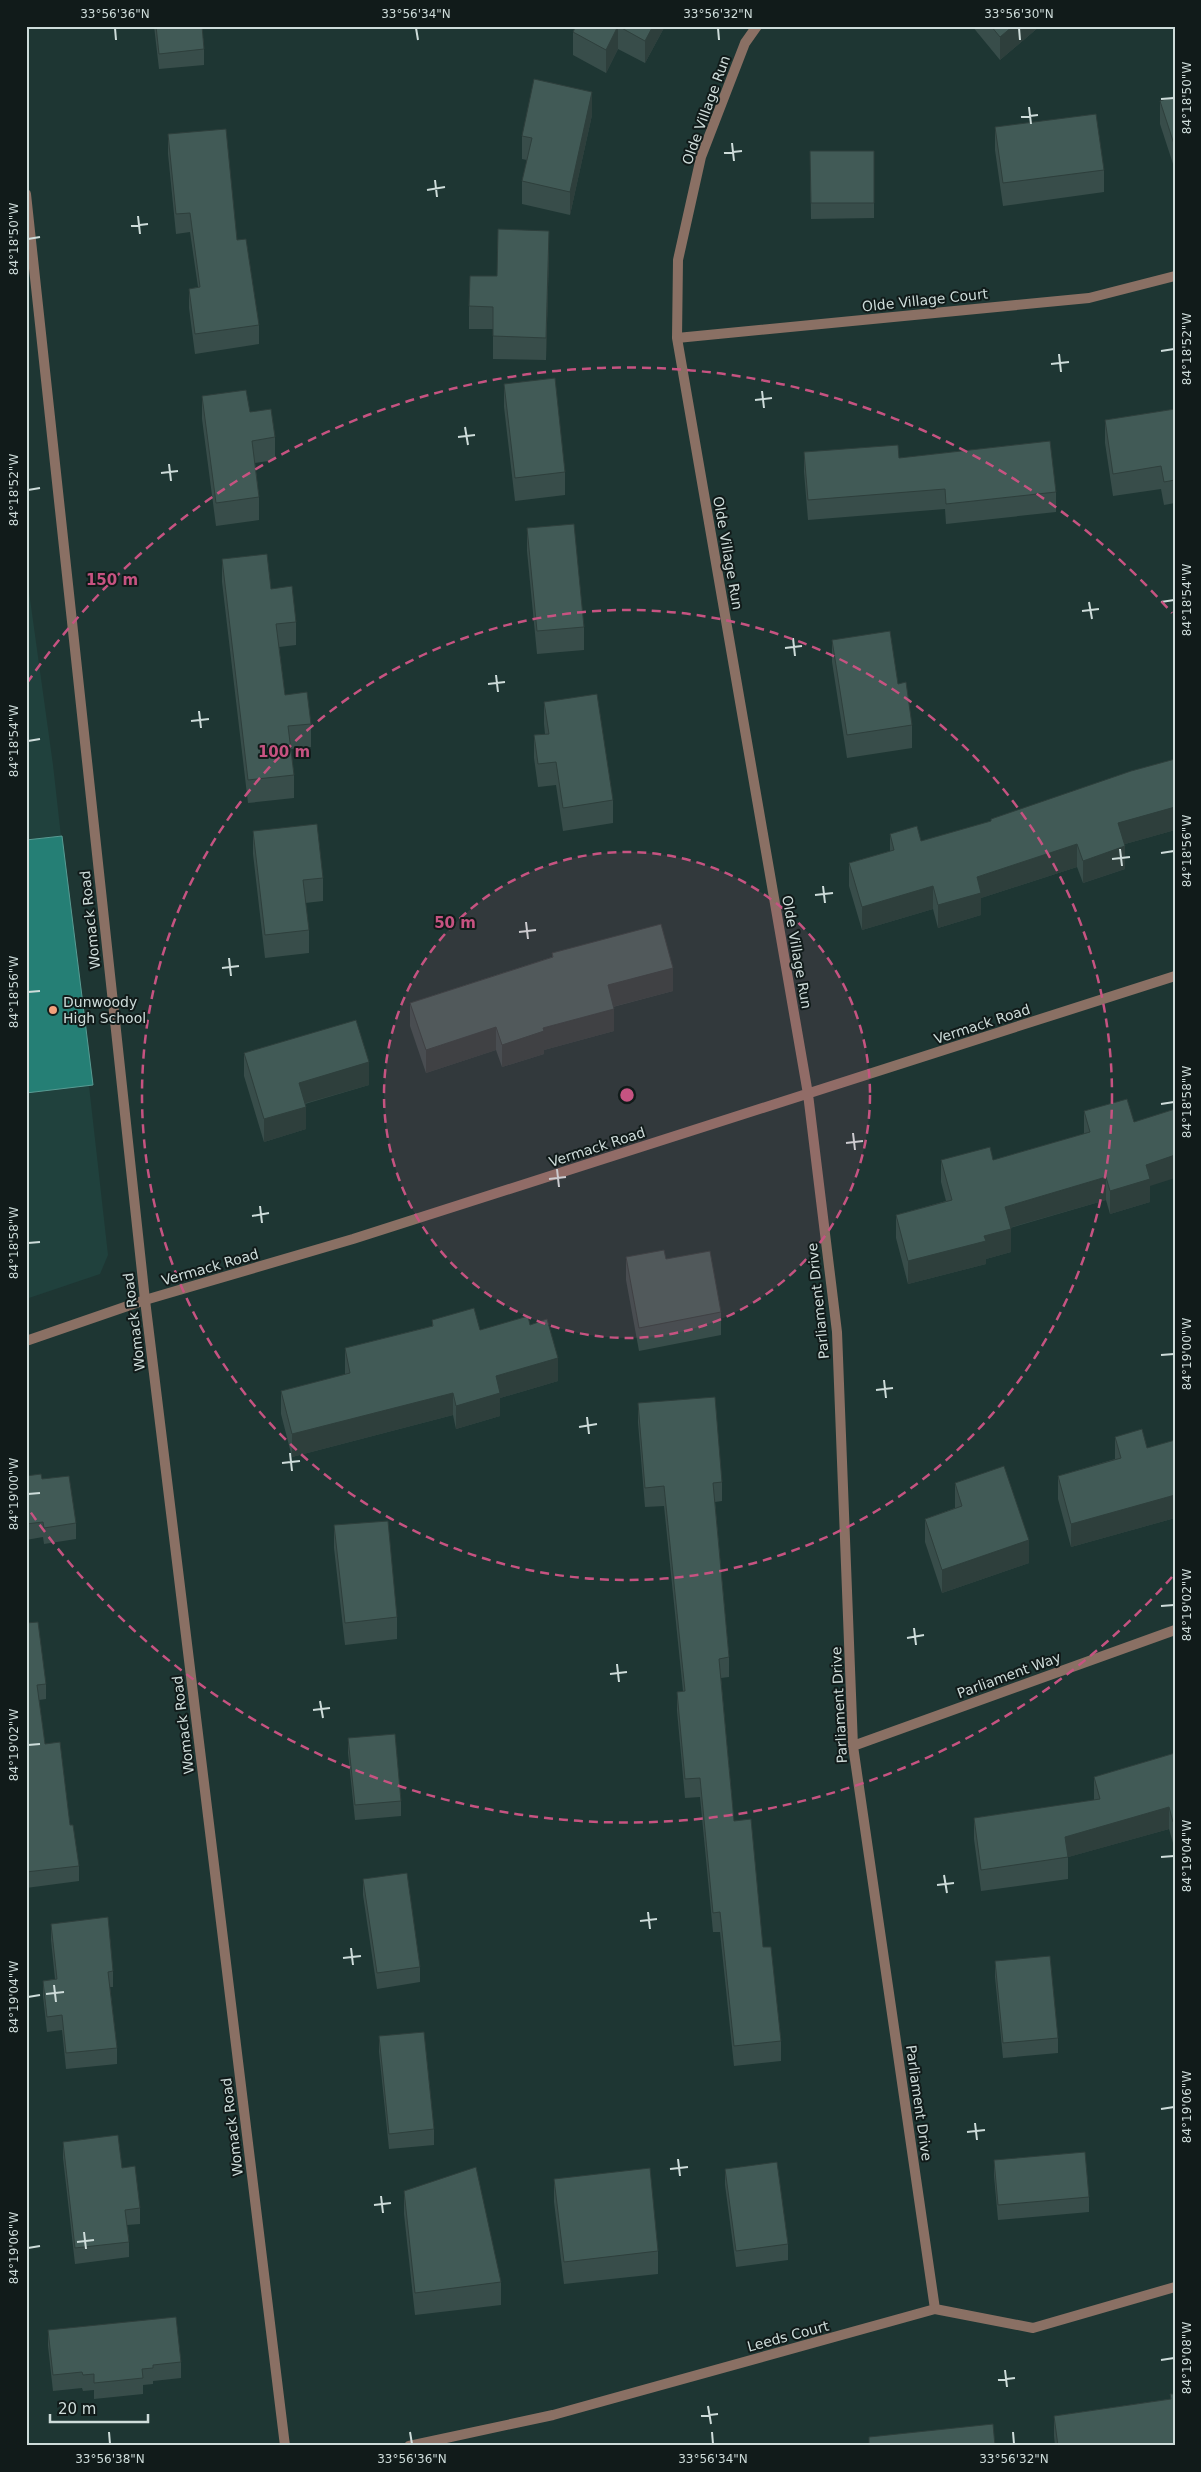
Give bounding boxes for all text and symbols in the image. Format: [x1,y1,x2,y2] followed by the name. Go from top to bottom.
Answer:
[80,7,150,21] text: 33°56'36"N
[381,7,451,21] text: 33°56'34"N
[683,7,753,21] text: 33°56'32"N
[984,7,1054,21] text: 33°56'30"N
[679,53,733,167] street label: Olde Village Run
[1180,62,1194,134] text: 84°18'50"W
[7,203,21,275] text: 84°18'50"W
[861,285,989,315] street label: Olde Village Court
[1180,313,1194,385] text: 84°18'52"W
[7,454,21,526] text: 84°18'52"W
[710,495,746,611] street label: Olde Village Run
[1180,564,1194,636] text: 84°18'54"W
[86,571,138,589] text: 150 m
[7,705,21,777] text: 84°18'54"W
[258,743,310,761] text: 100 m
[1180,815,1194,887] text: 84°18'56"W
[77,870,103,970] street label: Womack Road
[779,894,815,1010] street label: Olde Village Run
[434,914,476,932] text: 50 m
[7,956,21,1028] text: 84°18'56"W
[63,994,146,1026] place label: Dunwoody High School
[932,1001,1032,1047] street label: Vermack Road
[47,1004,59,1016] marker: Dunwoody High School
[1180,1066,1194,1138] text: 84°18'58"W
[618,1086,636,1104] centre of rings
[547,1124,647,1170] street label: Vermack Road
[7,1207,21,1279] text: 84°18'58"W
[804,1242,832,1360] street label: Parliament Drive
[160,1245,260,1289] street label: Vermack Road
[120,1272,148,1372] street label: Womack Road
[1180,1318,1194,1390] text: 84°19'00"W
[7,1458,21,1530] text: 84°19'00"W
[1180,1569,1194,1641] text: 84°19'02"W
[828,1646,850,1764] street label: Parliament Drive
[955,1649,1063,1701] street label: Parliament Way
[169,1675,197,1775] street label: Womack Road
[7,1709,21,1781] text: 84°19'02"W
[1180,1820,1194,1892] text: 84°19'04"W
[7,1961,21,2033] text: 84°19'04"W
[903,2044,935,2162] street label: Parliament Drive
[1180,2071,1194,2143] text: 84°19'06"W
[218,2077,246,2177] street label: Womack Road
[7,2212,21,2284] text: 84°19'06"W
[745,2317,831,2355] street label: Leeds Court
[1180,2322,1194,2394] text: 84°19'08"W
[50,2392,148,2424] scale bar
[58,2400,96,2418] text: 20 m
[75,2452,145,2466] text: 33°56'38"N
[377,2452,447,2466] text: 33°56'36"N
[678,2452,748,2466] text: 33°56'34"N
[979,2452,1049,2466] text: 33°56'32"N

